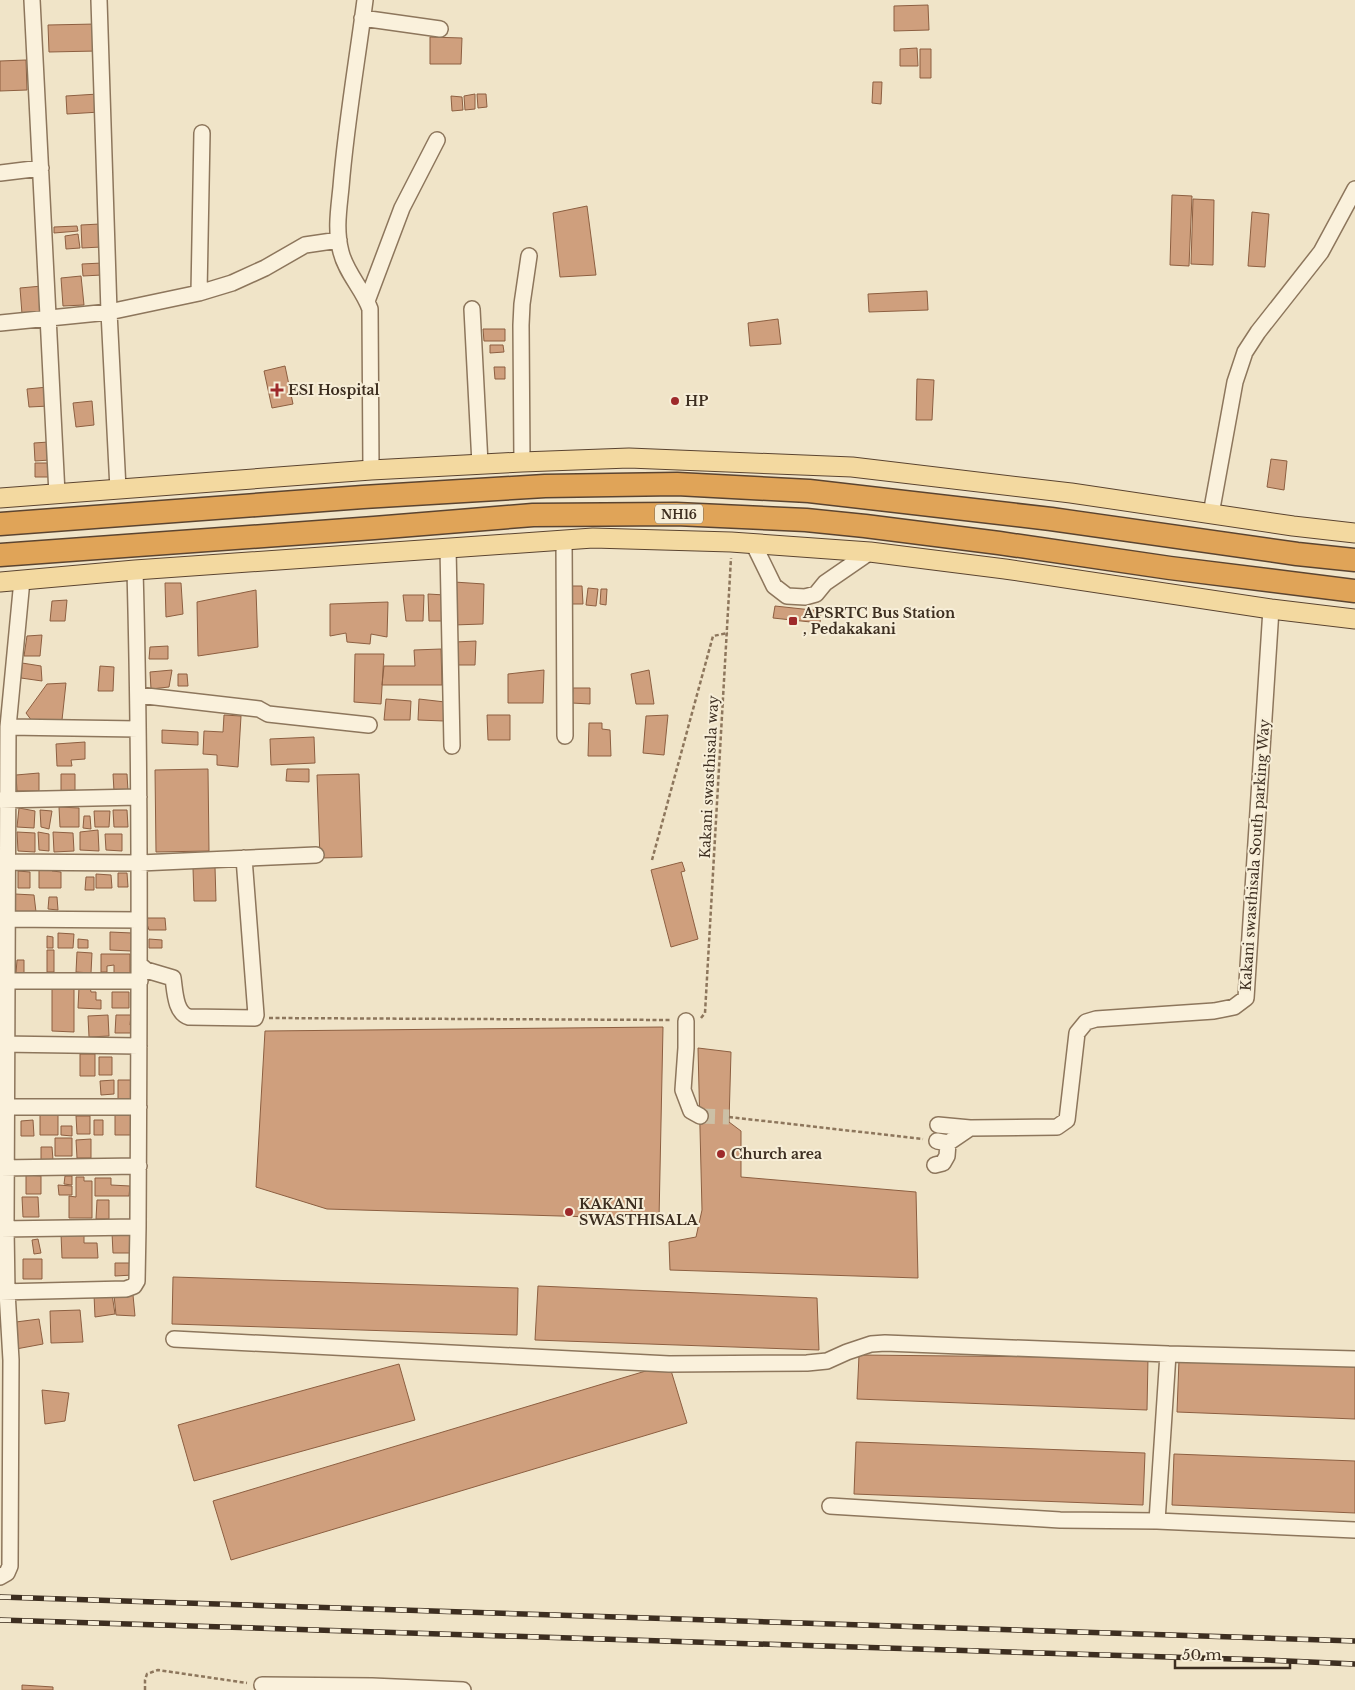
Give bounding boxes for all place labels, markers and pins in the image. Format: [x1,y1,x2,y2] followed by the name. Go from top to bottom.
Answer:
[288,381,380,399] place label: ESI Hospital
[270,383,284,397] marker: ESI Hospital
[685,392,708,410] place label: HP
[669,395,681,407] marker: HP
[802,604,955,638] place label: APSRTC Bus Station , Pedakakani
[787,615,799,627] marker: APSRTC Bus Station , Pedakakani
[731,1145,822,1163] place label: Church area
[715,1148,727,1160] marker: Church area
[579,1195,698,1229] place label: KAKANI SWASTHISALA
[563,1206,575,1218] marker: KAKANI SWASTHISALA

